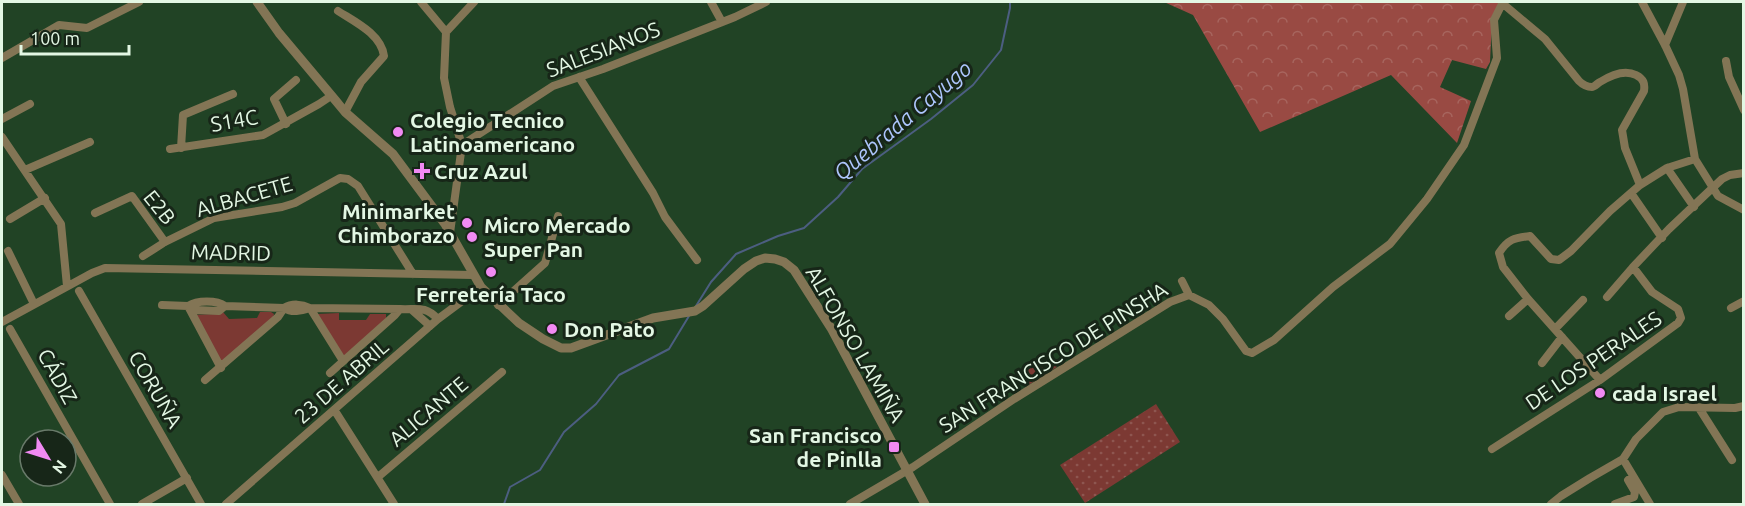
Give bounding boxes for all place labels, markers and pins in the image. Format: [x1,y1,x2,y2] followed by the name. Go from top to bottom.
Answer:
[410,108,575,156] place label: Colegio Tecnico Latinoamericano
[391,125,405,139] marker: Colegio Tecnico Latinoamericano
[434,159,528,183] place label: Cruz Azul
[415,164,429,178] marker: Cruz Azul
[338,199,455,247] place label: Minimarket Chimborazo
[484,213,631,261] place label: Micro Mercado Super Pan
[460,216,474,230] marker: Minimarket Chimborazo
[465,230,479,244] marker: Micro Mercado Super Pan
[484,265,498,279] marker: Ferretería Taco
[416,282,566,306] place label: Ferretería Taco
[564,317,655,341] place label: Don Pato
[545,322,559,336] marker: Don Pato
[1612,381,1717,405] place label: cada Israel
[1593,386,1607,400] marker: cada Israel
[749,423,882,471] place label: San Francisco de Pinlla
[887,440,901,454] marker: San Francisco de Pinlla

